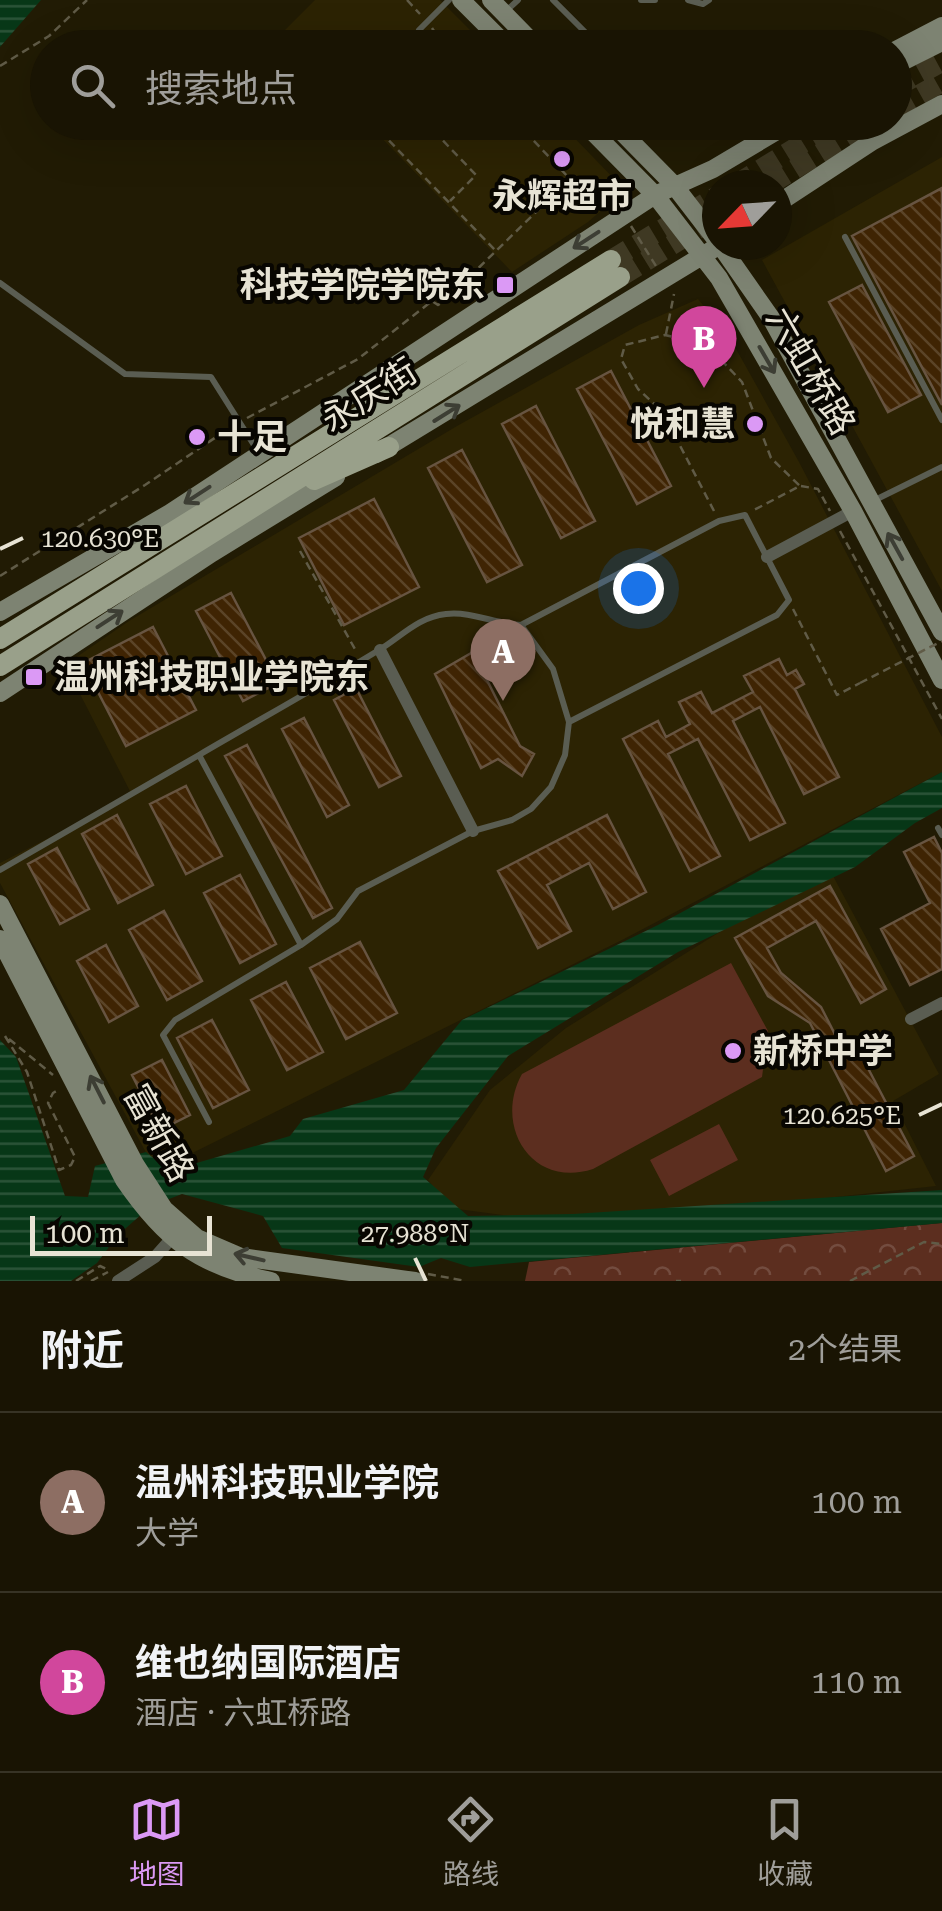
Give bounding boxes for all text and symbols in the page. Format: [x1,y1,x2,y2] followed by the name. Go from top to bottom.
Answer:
[30,30,912,140] search box
[65,58,120,113] icon: search
[145,67,297,111] text: 搜索地点
[551,148,573,170] marker: 永辉超市
[702,170,792,260] north arrow
[492,176,632,217] place label: 永辉超市
[573,229,601,250] one-way arrow
[240,265,485,306] place label: 科技学院学院东
[494,274,516,296] marker: 科技学院学院东
[758,300,863,442] street label: 六虹桥路
[672,306,736,388] pin: B
[757,345,777,374] one-way arrow
[314,350,425,441] street label: 永庆街
[432,403,461,423] one-way arrow
[630,404,735,445] place label: 悦和慧
[744,413,766,435] marker: 悦和慧
[217,417,287,458] place label: 十足
[186,426,208,448] marker: 十足
[184,484,212,505] one-way arrow
[41,524,159,553] text: 120.630°E
[885,532,905,561] one-way arrow
[613,563,664,614] your location
[95,608,124,629] one-way arrow
[470,618,536,701] pin: A
[54,657,369,698] place label: 温州科技职业学院东
[23,666,45,688] marker: 温州科技职业学院东
[753,1031,893,1072] place label: 新桥中学
[722,1040,744,1062] marker: 新桥中学
[87,1074,106,1104] one-way arrow
[115,1077,202,1189] street label: 富新路
[783,1101,901,1130] text: 120.625°E
[30,1211,212,1256] scale bar
[45,1217,125,1250] text: 100 m
[361,1219,469,1248] text: 27.988°N
[234,1247,266,1265] one-way arrow
[40,1326,124,1375] text: 附近
[788,1330,902,1368] text: 2个结果
[135,1461,439,1505] text: 温州科技职业学院
[61,1483,84,1521] text: A
[811,1483,902,1521] text: 100 m
[135,1514,199,1552] text: 大学
[135,1641,401,1685] text: 维也纳国际酒店
[61,1663,84,1701] text: B
[811,1663,902,1701] text: 110 m
[135,1694,351,1732] text: 酒店 · 六虹桥路
[129,1792,185,1892] tab: 地图
[443,1792,499,1892] tab: 路线
[757,1792,813,1892] tab: 收藏

